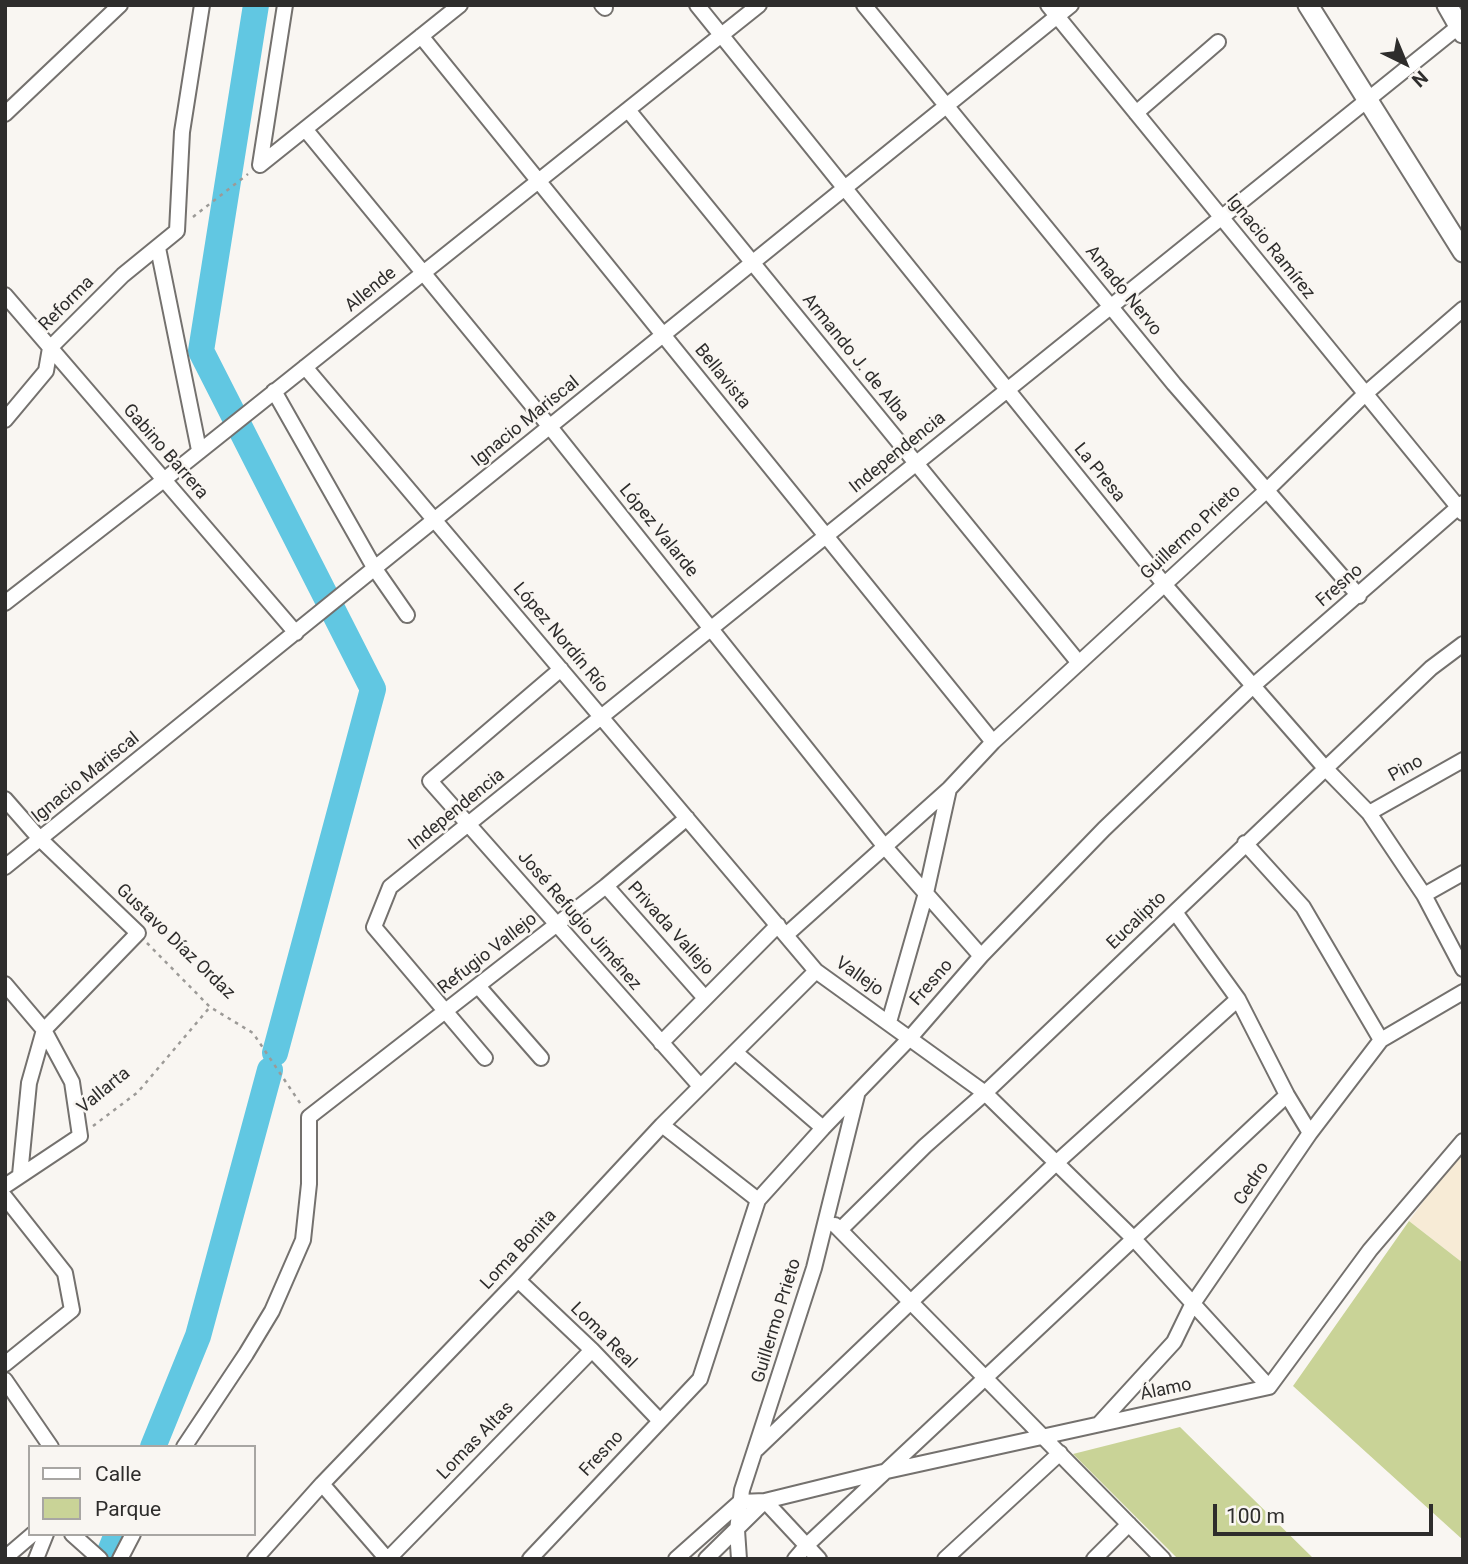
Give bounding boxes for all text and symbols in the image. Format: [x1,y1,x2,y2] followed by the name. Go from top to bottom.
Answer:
[1370,28,1440,98] north arrow
[1407,66,1432,92] text: N
[1221,190,1319,304] street label: Ignacio Ramírez
[1080,242,1166,340] street label: Amado Nervo
[341,263,401,317] street label: Allende
[35,272,99,336] street label: Reforma
[797,290,913,426] street label: Armando J. de Alba
[689,340,755,414] street label: Bellavista
[468,372,584,472] street label: Ignacio Mariscal
[118,400,212,504] street label: Gabino Barrera
[846,408,950,498] street label: Independencia
[1069,439,1129,507] street label: La Presa
[614,480,702,582] street label: López Valarde
[1137,481,1245,585] street label: Guillermo Prieto
[1312,560,1368,612] street label: Fresno
[508,579,612,697] street label: López Nordín Río
[28,728,144,828] street label: Ignacio Mariscal
[1385,751,1427,787] street label: Pino
[405,765,509,855] street label: Independencia
[513,847,645,995] street label: José Refugio Jiménez
[622,878,718,980] street label: Privada Vallejo
[111,880,239,1004] street label: Gustavo Díaz Ordaz
[1103,888,1171,954] street label: Eucalipto
[434,909,542,999] street label: Refugio Vallejo
[831,953,887,1001] street label: Vallejo
[906,955,958,1011] street label: Fresno
[73,1063,135,1119] street label: Vallarta
[1230,1158,1274,1210] street label: Cedro
[476,1206,562,1294] street label: Loma Bonita
[748,1256,806,1386] street label: Guillermo Prieto
[565,1298,641,1374] street label: Loma Real
[1138,1374,1194,1406] street label: Álamo
[433,1397,519,1485] street label: Lomas Altas
[575,1427,629,1481] street label: Fresno
[28,1445,256,1536] legend
[95,1462,141,1486] text: Calle
[1216,1490,1436,1534] scale bar
[95,1497,161,1521] text: Parque
[1226,1504,1285,1528] text: 100 m

